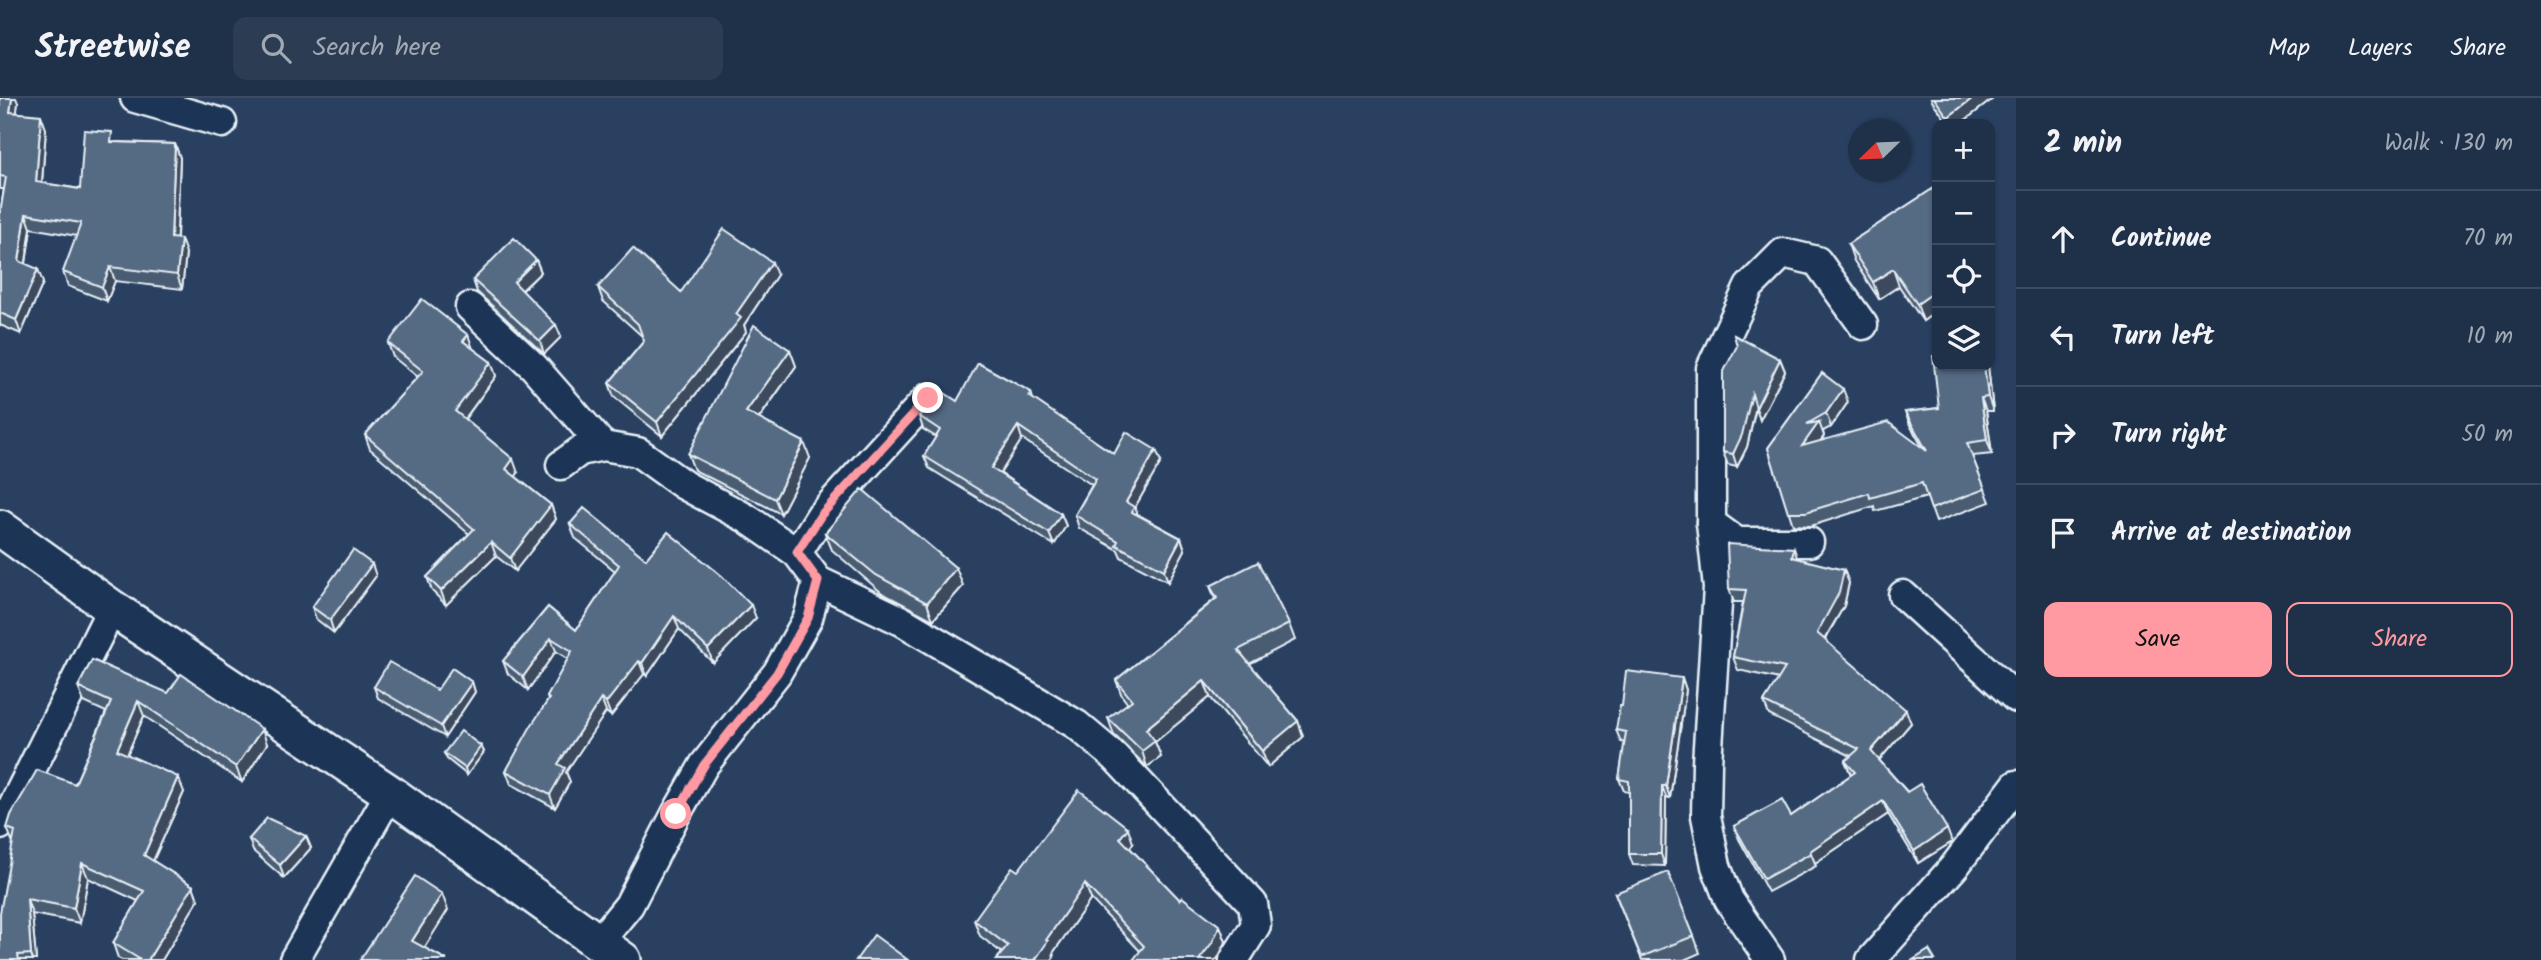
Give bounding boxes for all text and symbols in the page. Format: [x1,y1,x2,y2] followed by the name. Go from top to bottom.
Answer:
[233,17,723,80] search box
[35,22,191,75] text: Streetwise
[313,27,441,69] text: Search here
[257,29,295,67] icon: search
[2268,29,2310,68] text: Map
[2348,29,2412,68] text: Layers
[2450,29,2506,68] text: Share
[1848,119,1911,182] north arrow
[1932,119,1995,371] map controls
[1932,119,1995,182] button: +
[2044,120,2122,168] text: 2 min
[2385,126,2513,162] text: Walk · 130 m
[1932,182,1995,245] button: −
[2111,218,2212,260] text: Continue
[2044,220,2082,258] icon: ahead
[2463,221,2513,257] text: 70 m
[1932,245,1995,308] button: locate
[1932,308,1995,371] button: layers
[2111,316,2214,358] text: Turn left
[2044,318,2082,356] icon: left
[2467,319,2513,355] text: 10 m
[912,382,943,413] route end
[2111,414,2227,456] text: Turn right
[2044,416,2082,454] icon: right
[2462,417,2513,453] text: 50 m
[2111,512,2351,554] text: Arrive at destination
[2044,514,2082,552] icon: arrive
[2044,602,2272,677] button: Save
[2286,602,2513,677] button: Share
[660,798,691,829] route start

